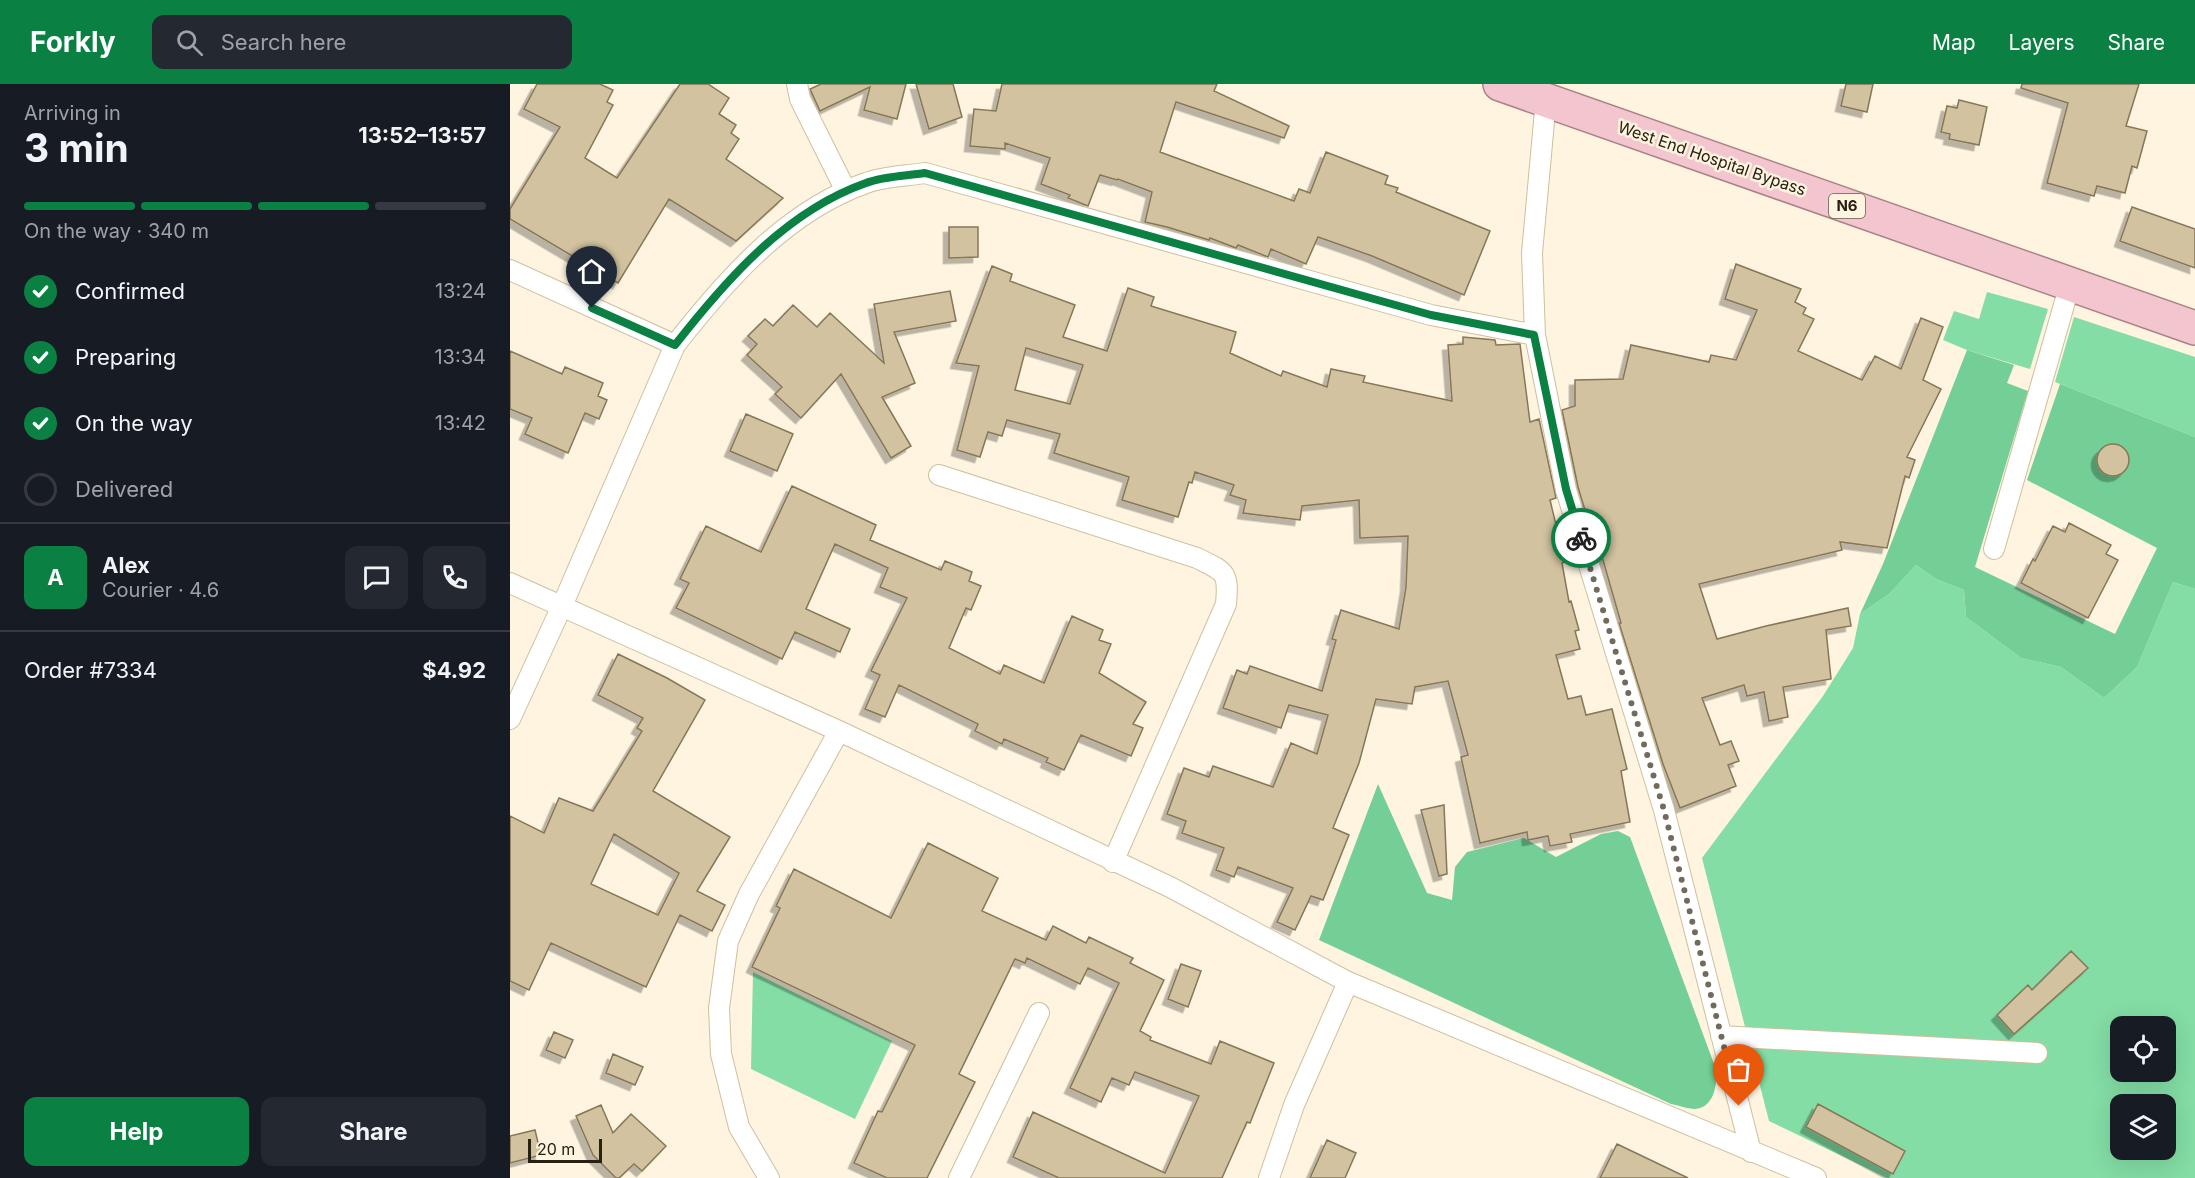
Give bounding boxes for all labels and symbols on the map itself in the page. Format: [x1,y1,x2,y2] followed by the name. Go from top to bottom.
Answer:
[1615,116,1809,200] street label: West End Hospital Bypass
[1829,194,1865,218] road number: N6
[566,246,617,308] pin
[1551,508,1611,568] courier
[1713,1044,1764,1106] pin
[528,1136,602,1164] scale bar

